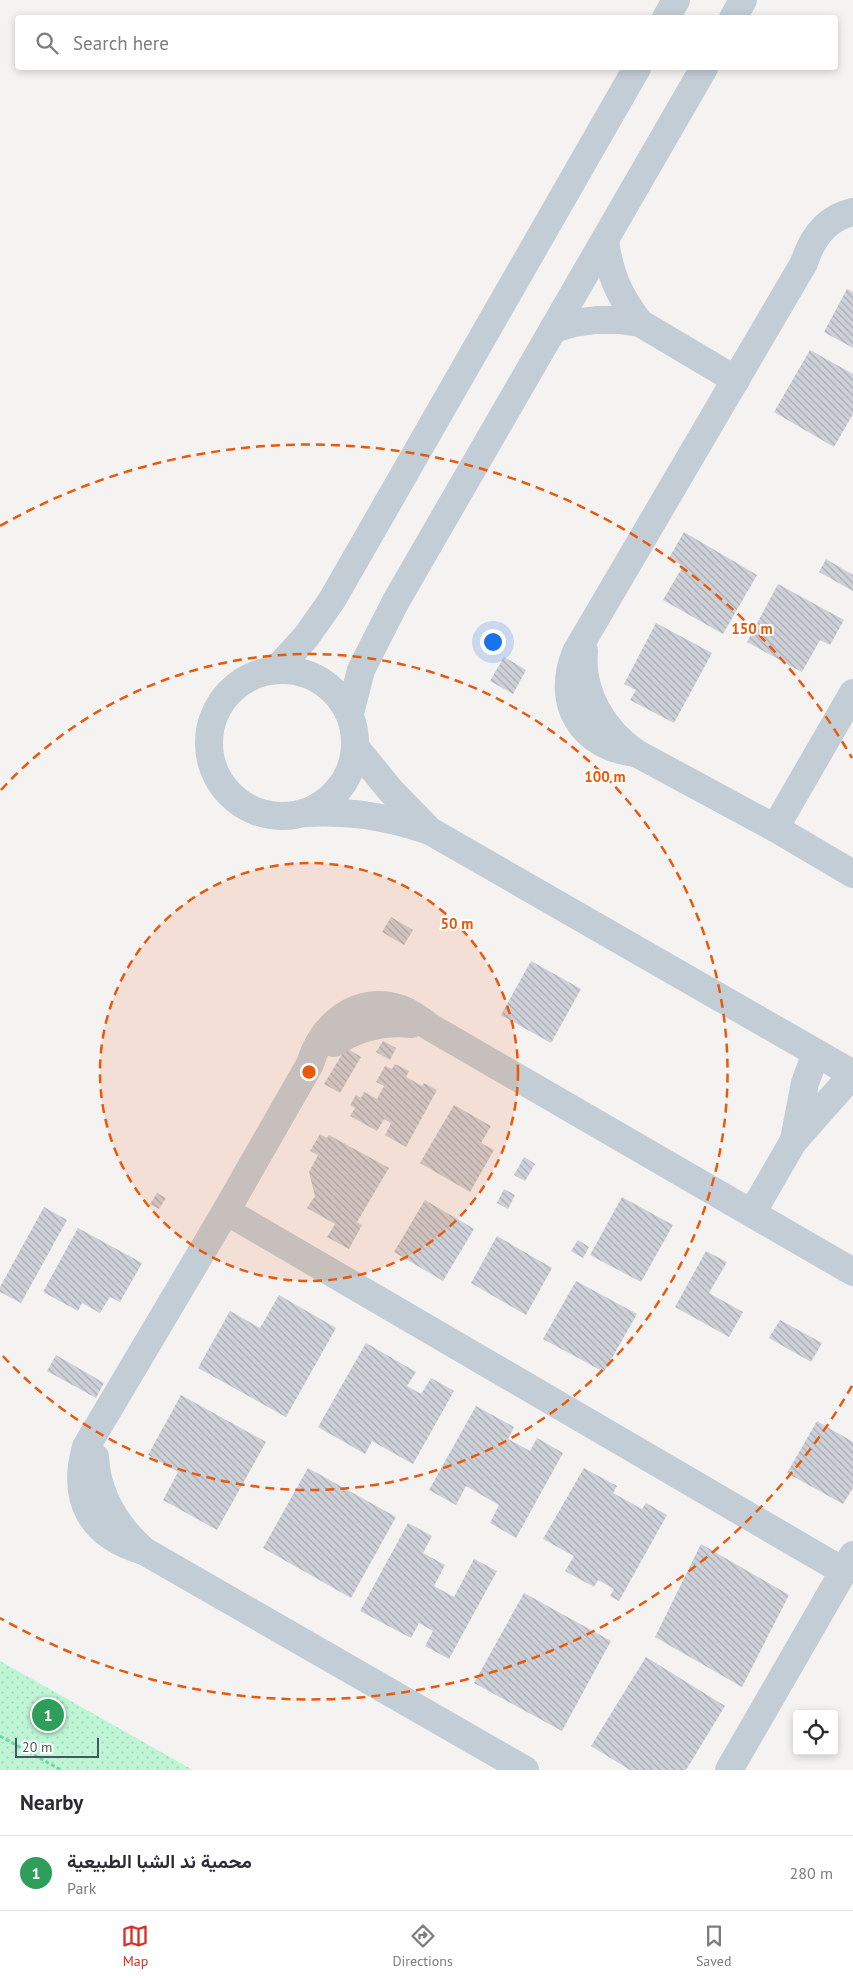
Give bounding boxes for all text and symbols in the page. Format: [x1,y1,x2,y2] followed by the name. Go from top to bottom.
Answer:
[15,15,838,70] search box
[33,29,61,57] icon: search
[73,31,169,55] text: Search here
[731,619,773,638] text: 150 m
[480,629,506,655] your location
[584,767,626,786] text: 100 m
[441,914,473,933] text: 50 m
[300,1063,318,1081] centre of rings
[32,1696,64,1734] pin: 1
[793,1710,838,1755] map controls
[793,1710,838,1755] button: locate
[15,1735,99,1758] scale bar
[22,1738,52,1756] text: 20 m
[20,1789,83,1816] text: Nearby
[67,1849,252,1873] text: محمية ند الشبا الطبيعية
[31,1863,41,1883] text: 1
[790,1863,833,1883] text: 280 m
[67,1878,96,1898] text: Park
[121,1922,149,1970] tab: Map
[392,1922,453,1970] tab: Directions
[696,1922,732,1970] tab: Saved

